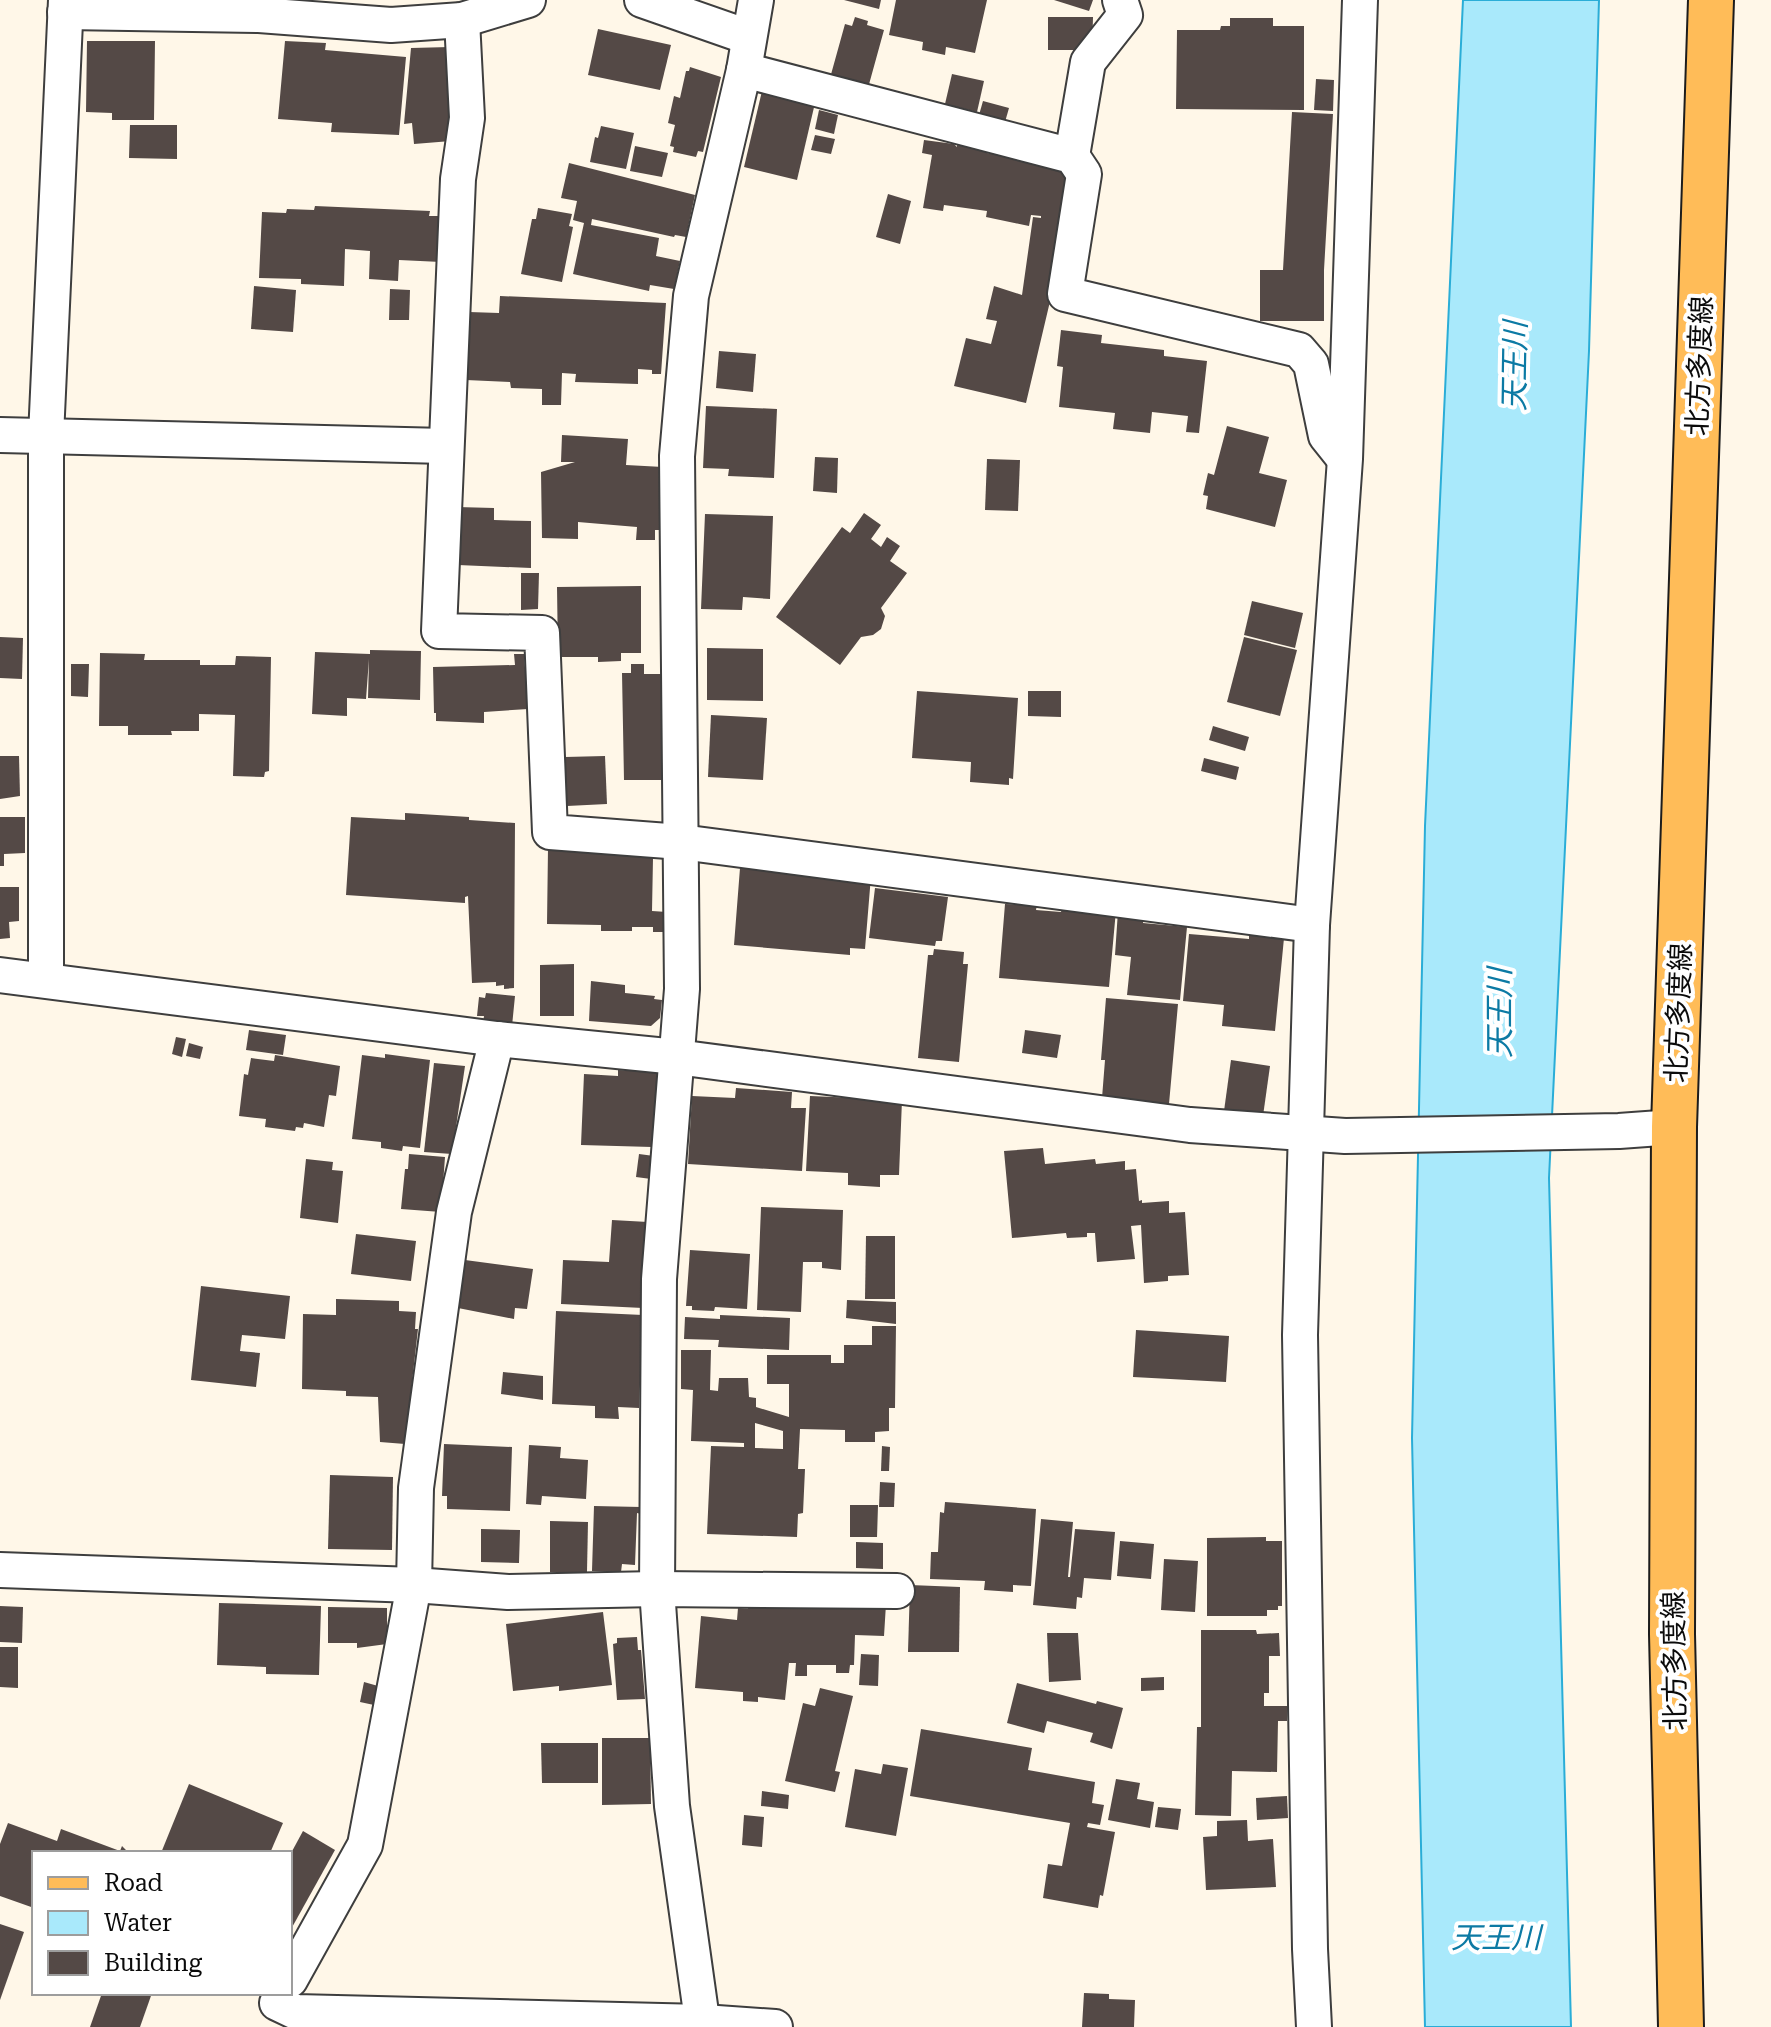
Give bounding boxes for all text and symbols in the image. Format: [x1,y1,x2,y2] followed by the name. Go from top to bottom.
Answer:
[1681,295,1718,437] street label: 北方多度線
[1496,318,1533,411] water label: 天王川
[1660,942,1697,1084] street label: 北方多度線
[1482,965,1517,1058] water label: 天王川
[1657,1591,1692,1731] street label: 北方多度線
[32,1851,292,1995] legend
[104,1869,163,1897] text: Road
[104,1909,172,1937] text: Water
[1451,1920,1544,1955] water label: 天王川
[104,1949,202,1977] text: Building

